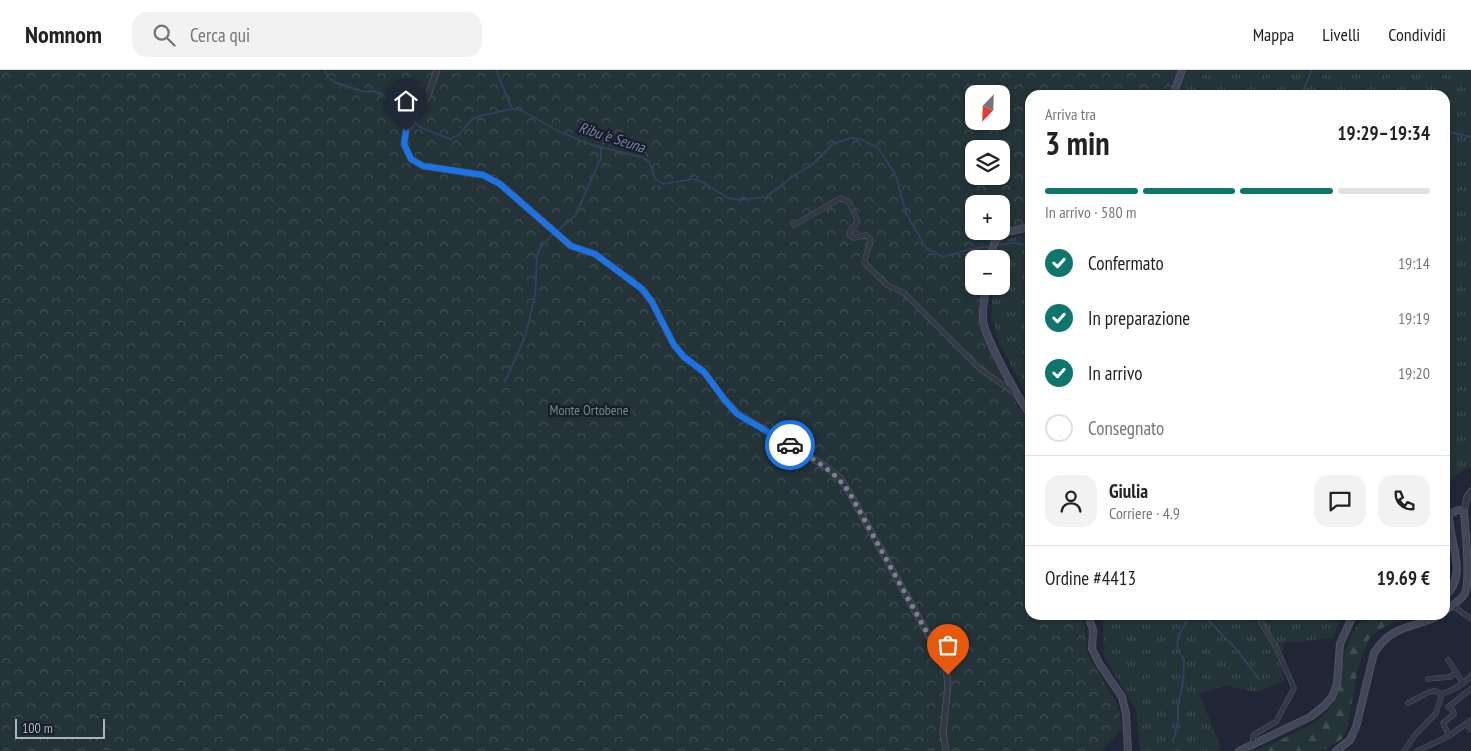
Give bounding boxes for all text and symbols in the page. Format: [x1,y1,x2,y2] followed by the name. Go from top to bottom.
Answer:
[132,12,482,57] search box
[25,19,102,50] text: Nomnom
[150,21,178,49] icon: search
[190,23,250,47] text: Cerca qui
[1253,23,1294,46] text: Mappa
[1322,23,1360,46] text: Livelli
[1388,23,1446,46] text: Condividi
[385,80,427,131] pin
[965,85,1010,130] north arrow
[965,85,1010,295] map controls
[392,87,420,115] icon: home
[1045,104,1096,124] text: Arriva tra
[577,117,648,157] water label: Ribu 'e Seuna
[1337,121,1430,145] text: 19:29–19:34
[1045,122,1110,164] text: 3 min
[965,140,1010,185] button: layers
[965,195,1010,240] button: +
[1045,202,1137,222] text: In arrivo · 580 m
[1045,249,1073,277] icon: check
[965,250,1010,295] button: −
[1088,251,1164,275] text: Confermato
[1398,253,1430,273] text: 19:14
[1045,304,1073,332] icon: check
[1088,306,1190,330] text: In preparazione
[1398,308,1430,328] text: 19:19
[1045,359,1073,387] icon: check
[1088,361,1143,385] text: In arrivo
[1398,363,1430,383] text: 19:20
[549,401,629,419] park label: Monte Ortobene
[1088,416,1164,440] text: Consegnato
[765,420,815,470] courier
[776,431,804,459] icon: car
[1045,475,1097,527] button: person
[1314,475,1366,527] button: chat
[1378,475,1430,527] button: phone
[1109,479,1148,503] text: Giulia
[1109,503,1180,523] text: Corriere · 4.9
[1045,566,1136,590] text: Ordine #4413
[1377,566,1430,590] text: 19.69 €
[927,624,969,675] pin
[934,631,962,659] icon: bag
[15,716,105,739] scale bar
[22,719,53,737] text: 100 m

